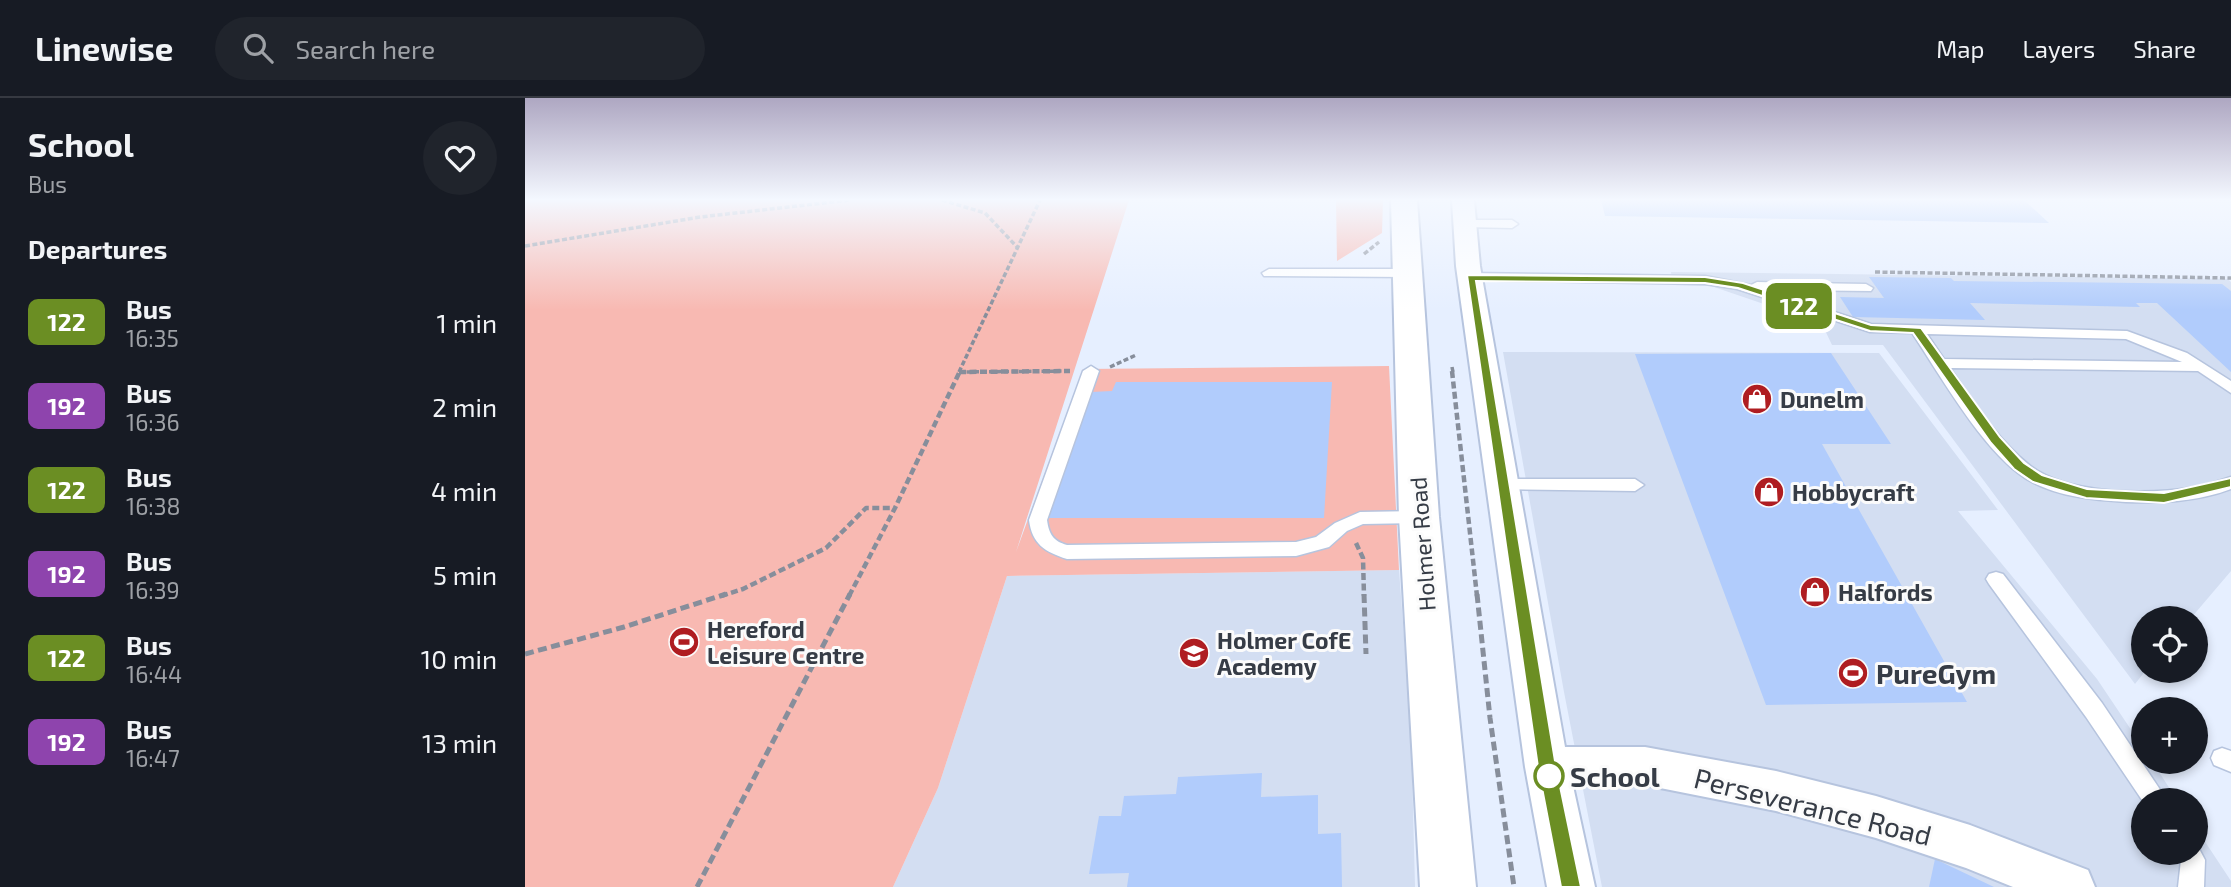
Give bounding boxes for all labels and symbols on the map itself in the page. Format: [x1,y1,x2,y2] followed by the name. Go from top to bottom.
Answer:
[1759,283,1839,329] line badge: 122
[1740,382,1774,416] shop icon: Dunelm
[1780,385,1864,413] place label: Dunelm
[1752,475,1786,509] shop icon: Hobbycraft
[1403,476,1441,612] street label: Holmer Road
[1792,478,1915,506] place label: Hobbycraft
[1798,575,1832,609] shop icon: Halfords
[1838,578,1933,606] place label: Halfords
[707,615,864,669] place label: Hereford Leisure Centre
[667,625,701,659] sports icon: Hereford Leisure Centre
[1217,626,1351,680] place label: Holmer CofE Academy
[1177,636,1211,670] school or university icon: Holmer CofE Academy
[1836,656,1870,690] sports icon: PureGym
[1876,656,1996,690] place label: PureGym
[1570,759,1661,793] place label: School
[1691,760,1935,852] street label: Perseverance Road
[1534,761,1564,791] marker: School

